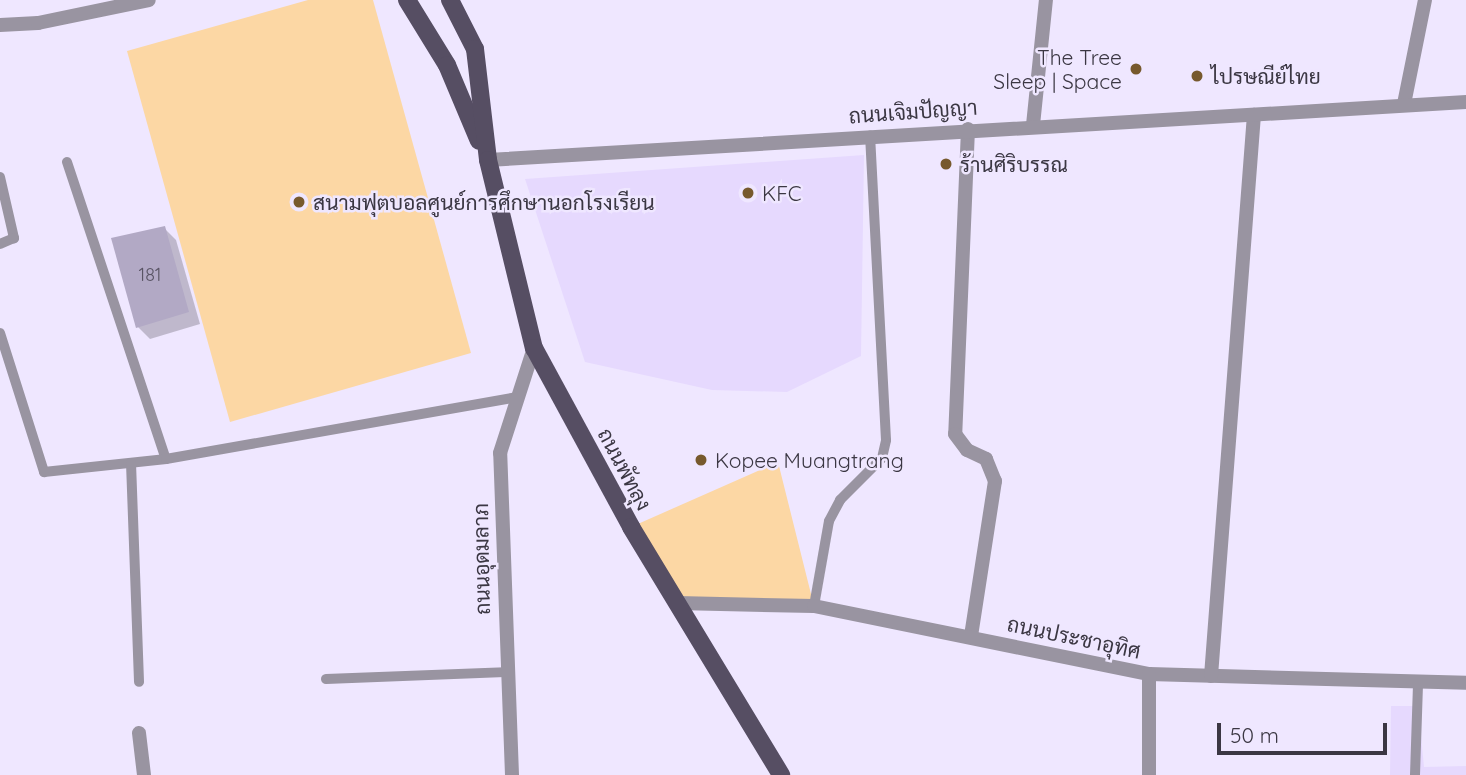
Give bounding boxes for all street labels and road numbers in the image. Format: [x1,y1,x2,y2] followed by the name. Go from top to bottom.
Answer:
[848,94,978,128] street label: ถนนเจิมปัญญา
[593,424,657,514] street label: ถนนพัทลุง
[467,503,495,615] street label: ถนนอุดมลาภ
[1005,611,1143,663] street label: ถนนประชาอุทิศ

